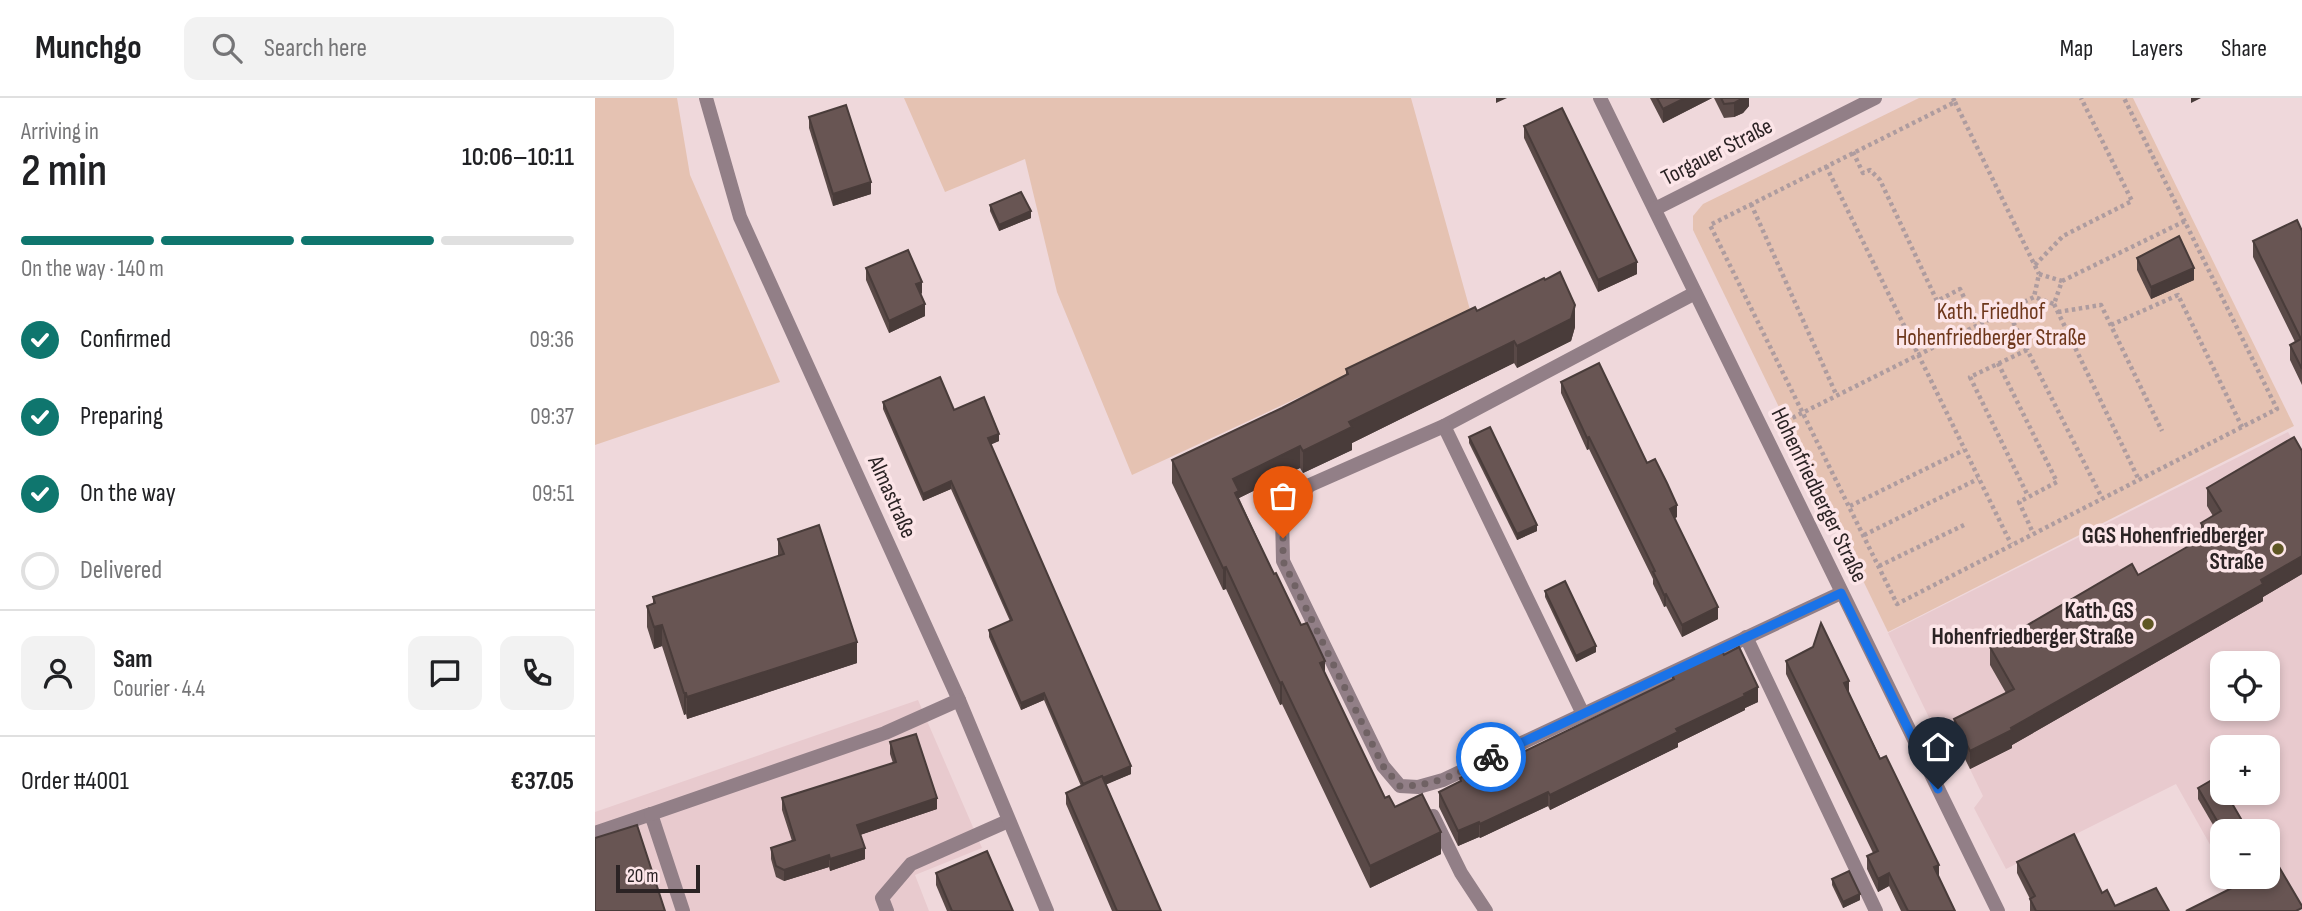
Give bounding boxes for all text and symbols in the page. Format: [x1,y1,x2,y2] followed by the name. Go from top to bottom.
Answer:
[184,17,674,80] search box
[35,28,142,68] text: Munchgo
[208,29,246,67] icon: search
[264,33,367,64] text: Search here
[2060,34,2093,63] text: Map
[2131,34,2183,63] text: Layers
[2221,34,2267,63] text: Share
[1657,112,1777,192] street label: Torgauer Straße
[21,118,99,146] text: Arriving in
[462,142,574,173] text: 10:06–10:11
[21,144,107,199] text: 2 min
[21,255,164,283] text: On the way · 140 m
[1896,298,2086,352] park label: Kath. Friedhof Hohenfriedberger Straße
[21,321,59,359] icon: check
[80,324,171,355] text: Confirmed
[530,326,574,354] text: 09:36
[21,398,59,436] icon: check
[80,401,163,432] text: Preparing
[530,403,574,431] text: 09:37
[1765,403,1873,587] street label: Hohenfriedberger Straße
[861,451,923,543] street label: Almastraße
[1253,466,1313,538] pin
[21,475,59,513] icon: check
[1264,477,1302,515] icon: bag
[80,478,176,509] text: On the way
[532,480,574,508] text: 09:51
[2082,522,2264,576] place label: GGS Hohenfriedberger Straße
[2270,541,2286,557] marker: GGS Hohenfriedberger Straße
[80,555,162,586] text: Delivered
[1932,597,2134,651] place label: Kath. GS Hohenfriedberger Straße
[2140,616,2156,632] marker: Kath. GS Hohenfriedberger Straße
[21,636,95,710] button: person
[408,636,482,710] button: chat
[500,636,574,710] button: phone
[113,644,153,675] text: Sam
[2210,651,2280,889] map controls
[2210,651,2280,721] button: locate
[113,675,205,703] text: Courier · 4.4
[1908,717,1968,789] pin
[1456,722,1526,792] courier
[1919,728,1957,766] icon: home
[2210,735,2280,805] button: +
[1472,738,1510,776] icon: bike
[21,766,129,797] text: Order #4001
[511,766,574,797] text: €37.05
[2210,819,2280,889] button: −
[616,862,700,894] scale bar
[627,865,659,888] text: 20 m

